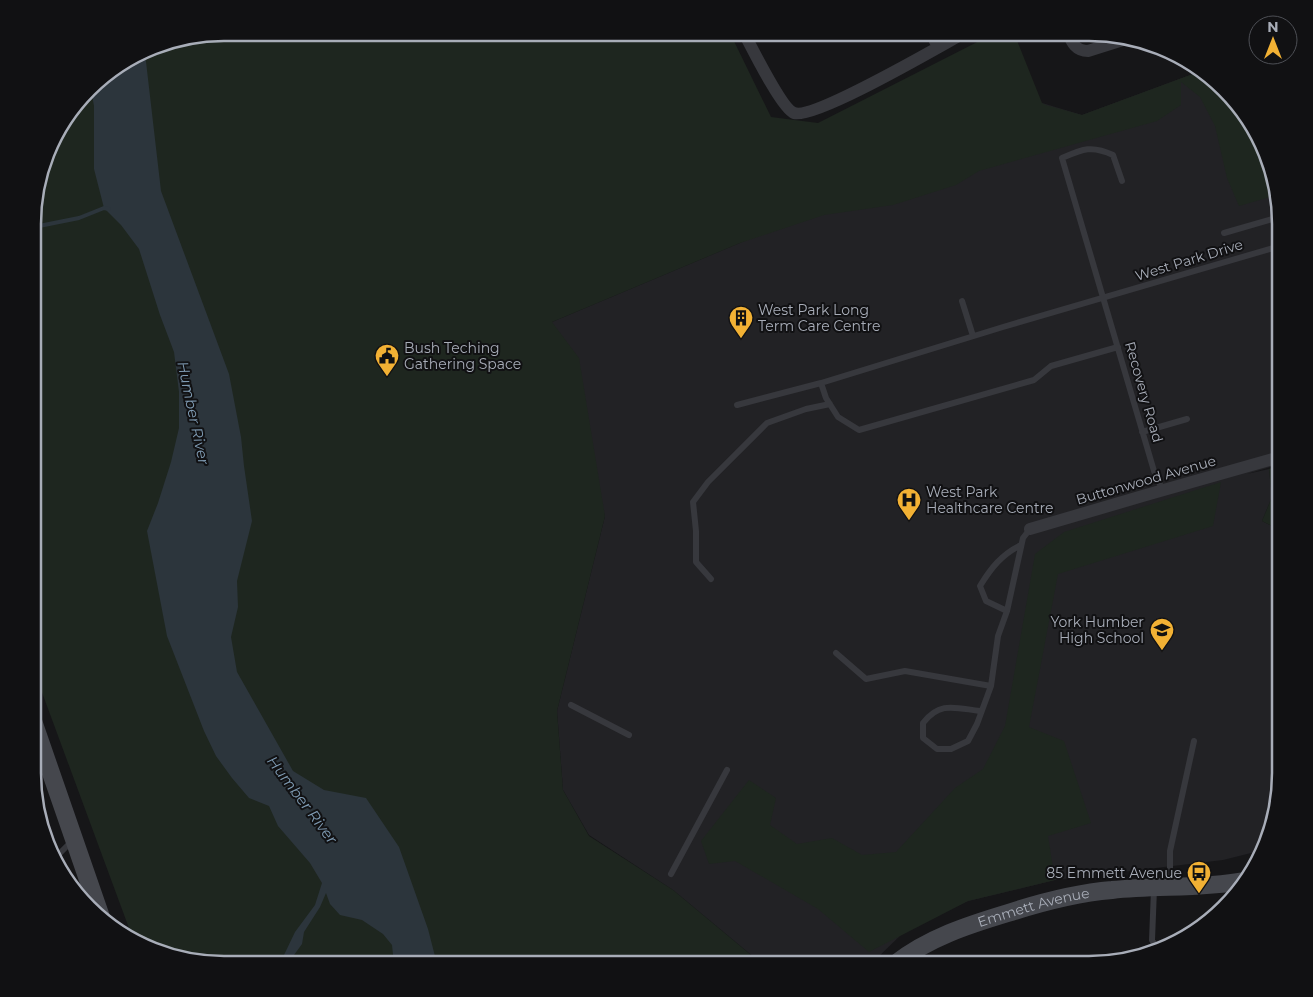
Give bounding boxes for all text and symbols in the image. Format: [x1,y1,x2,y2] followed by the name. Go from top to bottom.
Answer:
[1248,15,1298,65] north arrow
[1267,18,1279,36] text: N
[1133,235,1245,285] street label: West Park Drive
[758,301,881,335] place label: West Park Long Term Care Centre
[728,305,754,339] building icon: West Park Long Term Care Centre
[404,339,521,373] place label: Bush Teching Gathering Space
[1121,339,1167,445] street label: Recovery Road
[374,343,400,377] public building icon: Bush Teching Gathering Space
[173,359,214,467] water label: Humber River
[1074,451,1218,509] street label: Buttonwood Avenue
[926,483,1054,517] place label: West Park Healthcare Centre
[896,487,922,521] hospital icon: West Park Healthcare Centre
[1050,613,1144,647] place label: York Humber High School
[1149,617,1175,651] school or university icon: York Humber High School
[263,752,342,848] water label: Humber River
[1186,860,1212,894] bus stop icon: 85 Emmett Avenue
[1046,864,1182,882] place label: 85 Emmett Avenue
[975,884,1091,931] street label: Emmett Avenue

